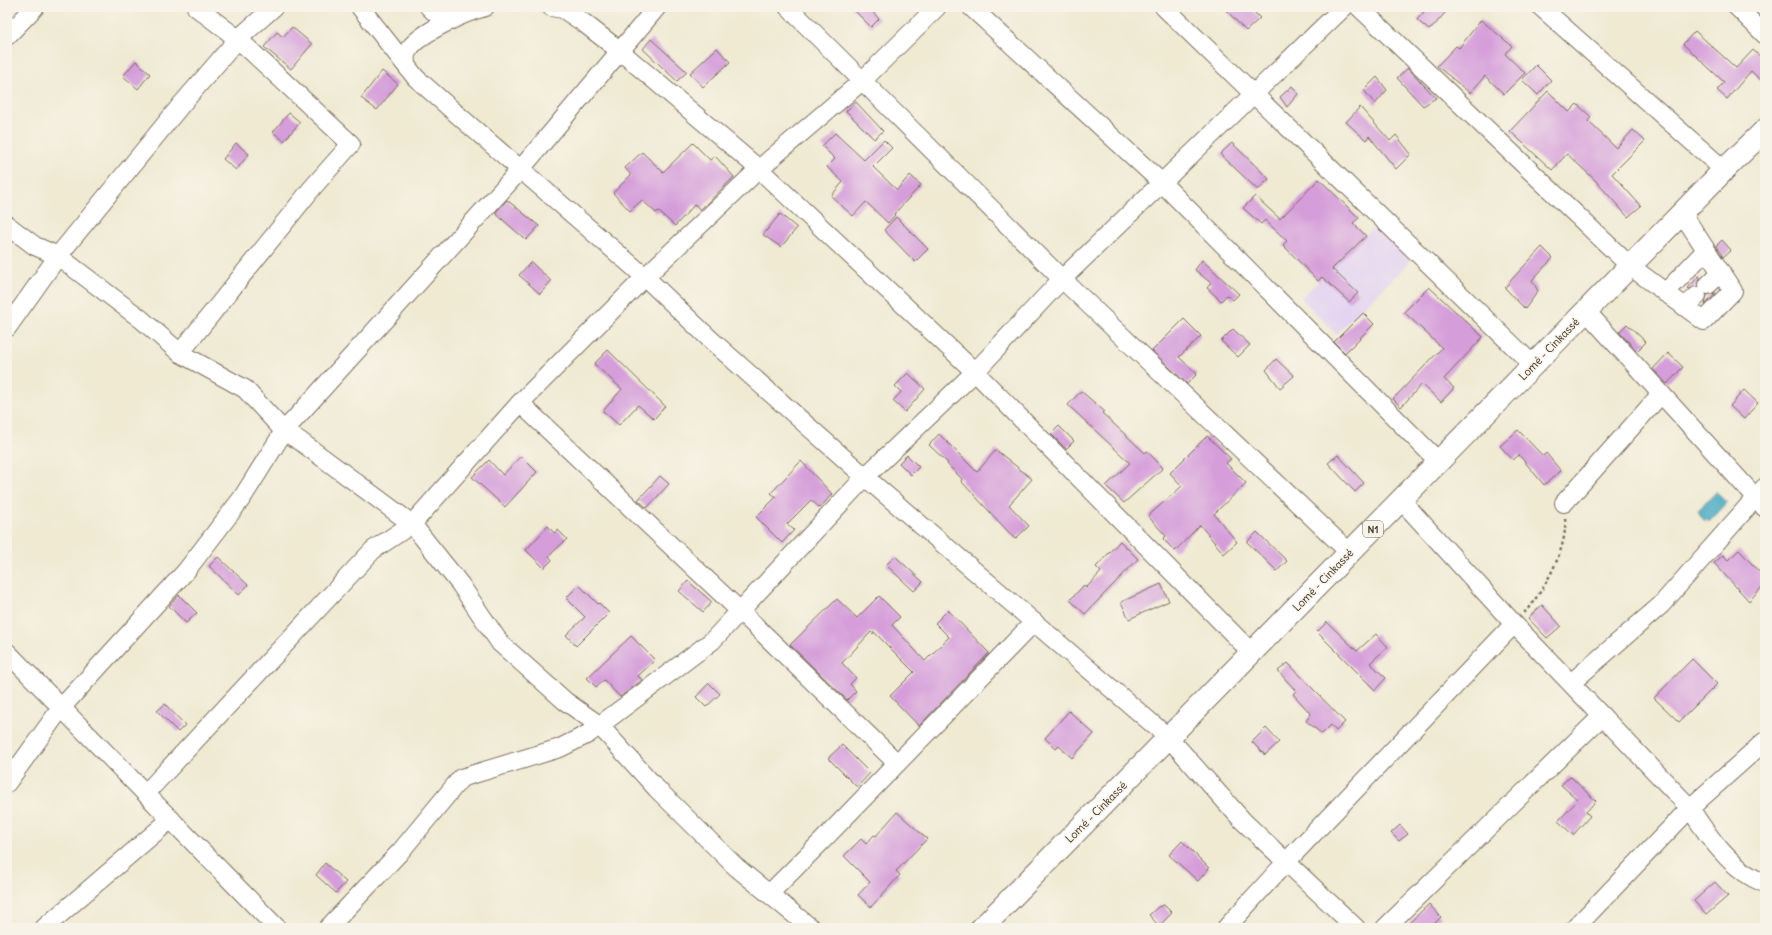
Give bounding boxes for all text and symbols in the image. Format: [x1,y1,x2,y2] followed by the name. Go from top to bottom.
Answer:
[1516,315,1582,383] street label: Lomé - Cinkassé
[1363,521,1383,537] road number: N1
[1290,546,1356,614] street label: Lomé - Cinkassé
[1062,778,1130,846] street label: Lomé - Cinkassé

